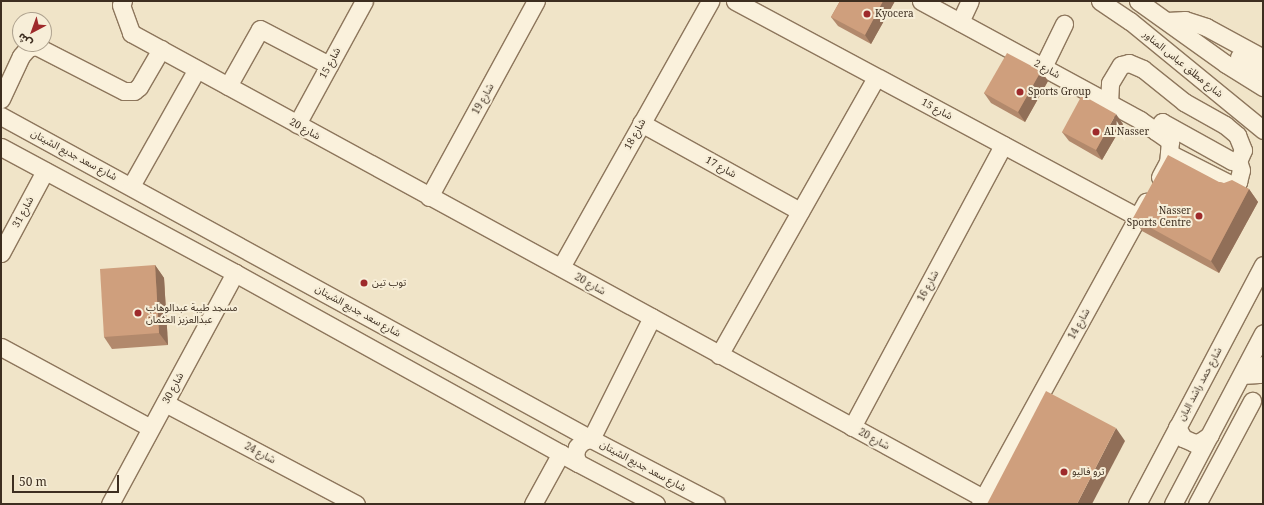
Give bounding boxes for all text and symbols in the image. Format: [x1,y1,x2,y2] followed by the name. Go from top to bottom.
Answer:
[875,8,914,20] place label: Kyocera
[862,9,872,19] marker: Kyocera
[12,12,52,52] north arrow
[1141,28,1225,100] street label: شارع مطلق عباس المناور
[14,30,35,51] text: ش
[317,45,343,81] street label: شارع 15
[1032,57,1062,81] street label: شارع 2
[470,82,496,116] street label: شارع 19
[1028,86,1091,98] place label: Sports Group
[1015,87,1025,97] marker: Sports Group
[919,96,955,122] street label: شارع 15
[288,116,322,142] street label: شارع 20
[622,117,648,151] street label: شارع 18
[1104,126,1149,138] place label: Al Nasser
[29,127,119,183] street label: شارع سعد جديع الشيتان
[1091,127,1101,137] marker: Al Nasser
[704,154,738,180] street label: شارع 17
[10,194,36,230] street label: شارع 31
[1127,204,1191,228] place label: Nasser Sports Centre
[1194,211,1204,221] marker: Nasser Sports Centre
[915,268,941,304] street label: شارع 16
[573,271,607,297] street label: شارع 20
[372,277,406,289] place label: توب تين
[359,278,369,288] marker: توب تين
[313,283,403,339] street label: شارع سعد جديع الشيتان
[146,301,237,324] place label: مسجد طيبة عبدالوهاب عبدالعزيز العثمان
[1066,307,1092,341] street label: شارع 14
[133,308,143,318] marker: مسجد طيبة عبدالوهاب عبدالعزيز العثمان
[1176,345,1224,423] street label: شارع حمد راشد البان
[160,370,186,406] street label: شارع 30
[856,426,892,452] street label: شارع 20
[598,438,688,494] street label: شارع سعد جديع الشيتان
[242,440,278,466] street label: شارع 24
[1072,466,1104,478] place label: ترو فاليو
[14,467,121,493] scale bar
[1059,467,1069,477] marker: ترو فاليو
[19,473,47,490] text: 50 m

